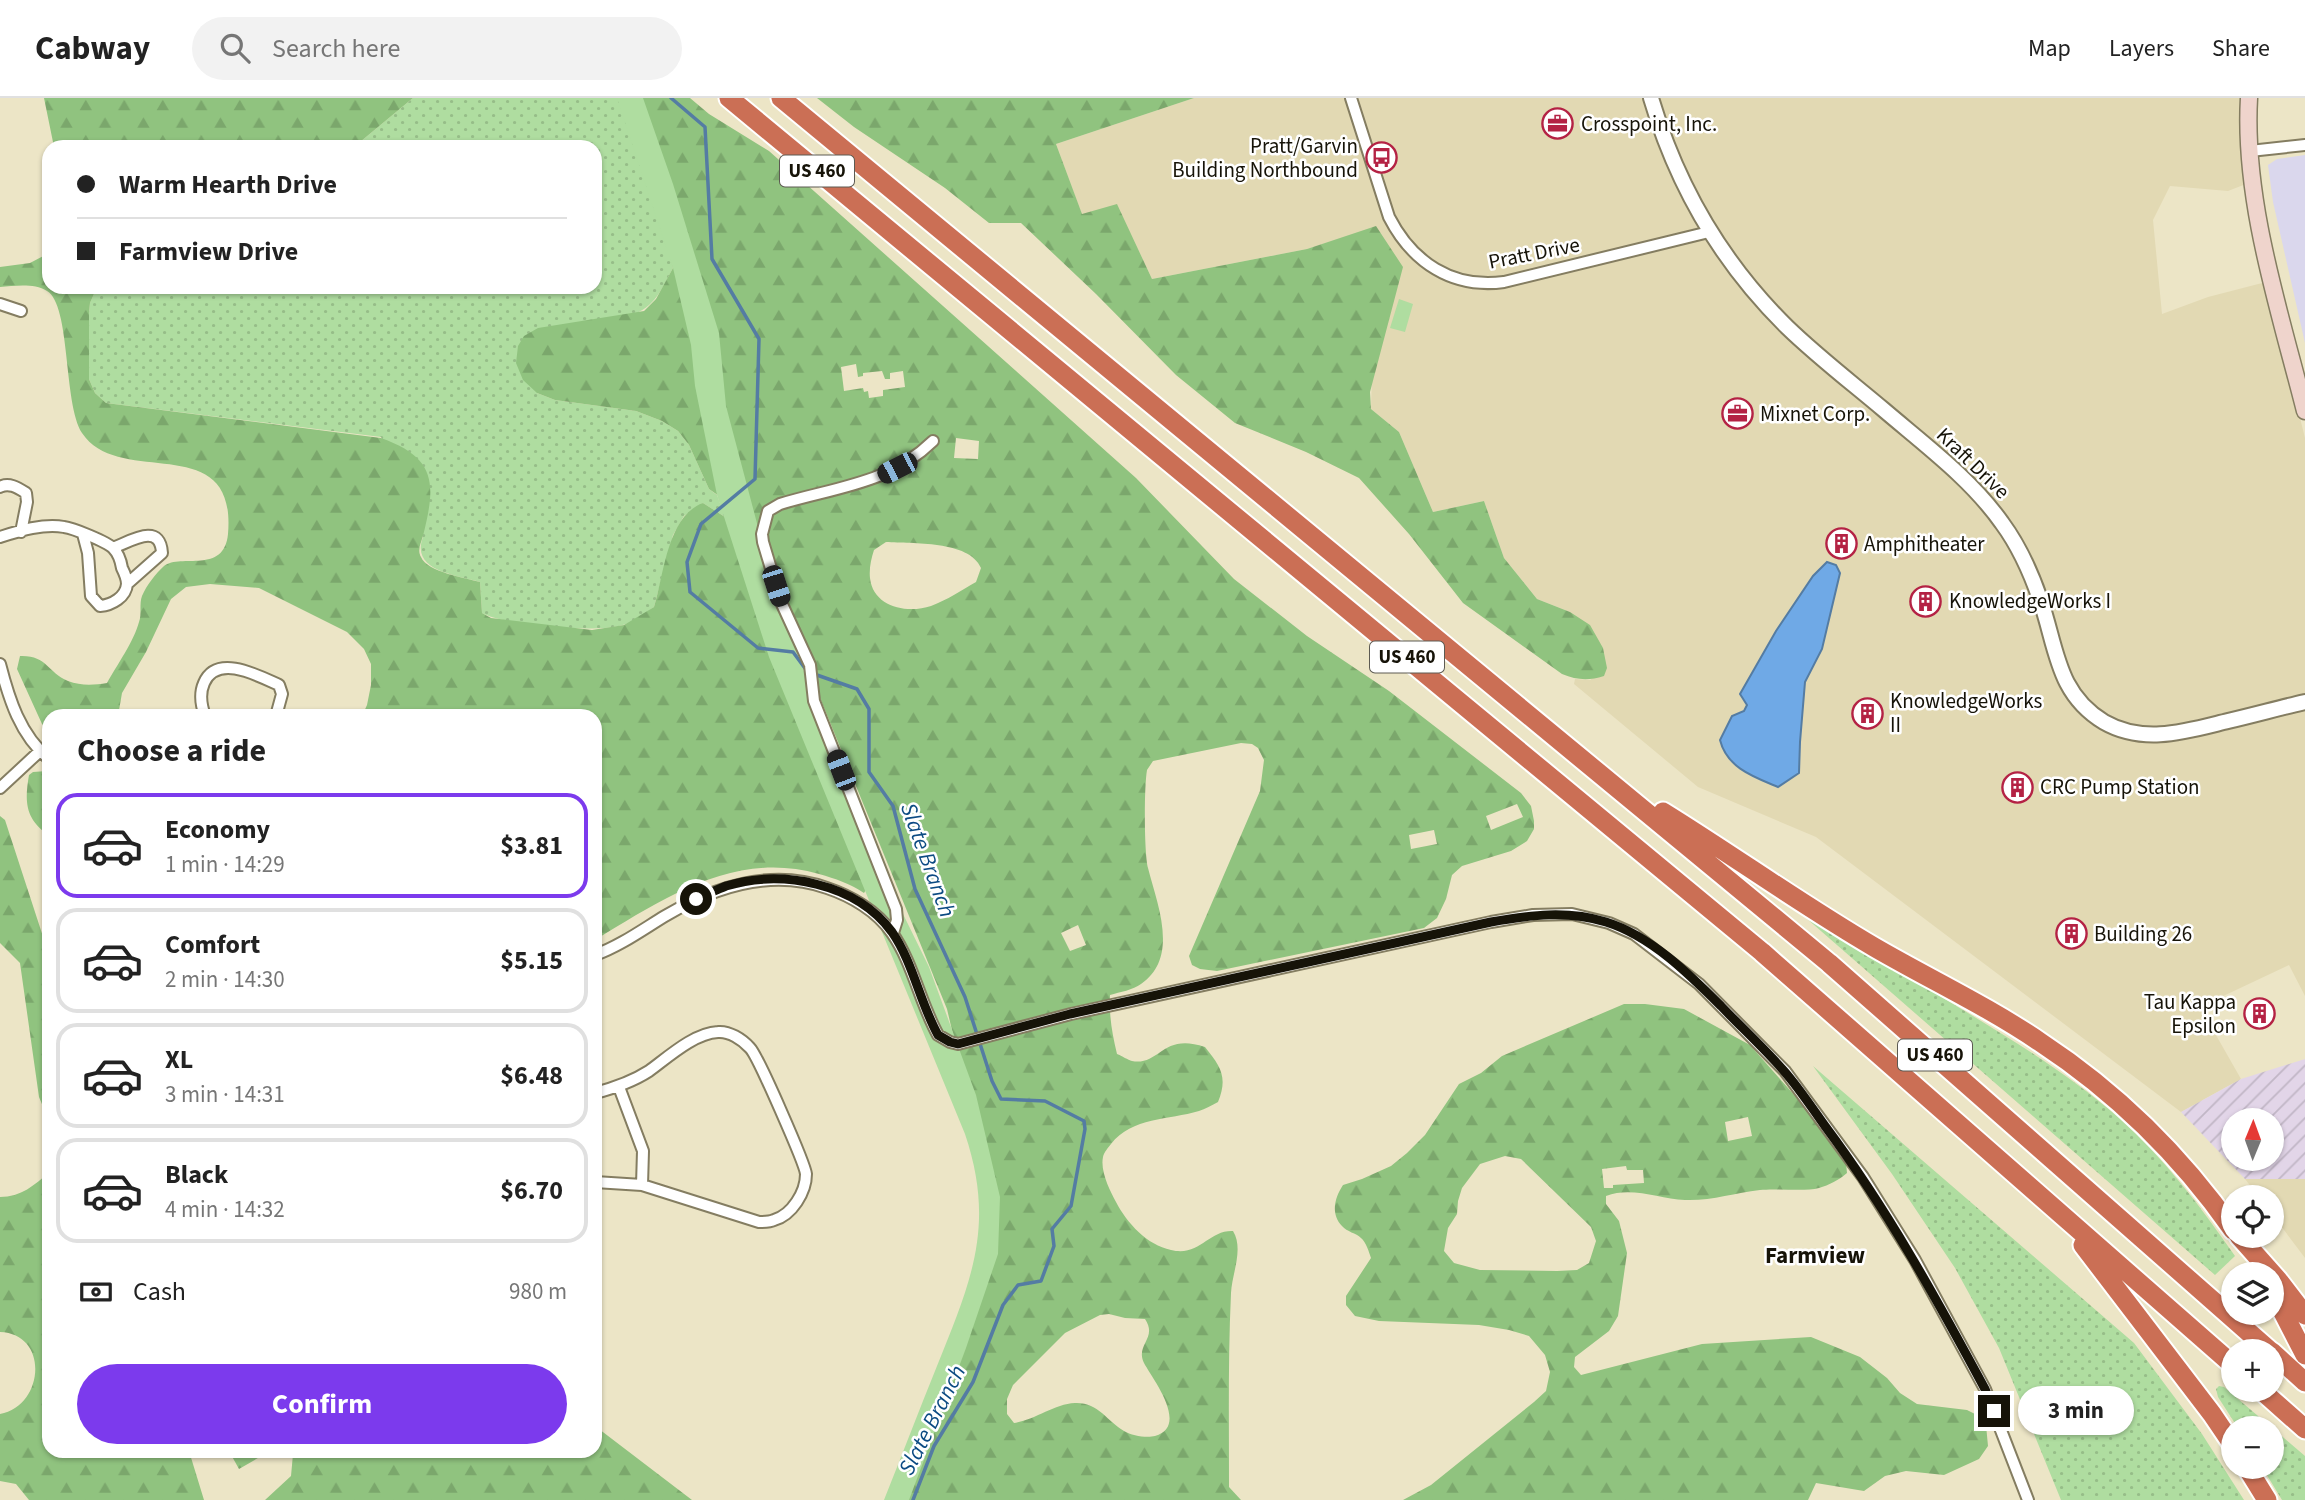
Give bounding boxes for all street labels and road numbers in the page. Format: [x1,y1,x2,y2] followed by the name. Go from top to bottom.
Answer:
[780,156,854,186] road number: US 460
[1486,229,1582,277] street label: Pratt Drive
[1930,420,2016,506] street label: Kraft Drive
[1370,642,1444,672] road number: US 460
[1898,1040,1972,1071] road number: US 460

